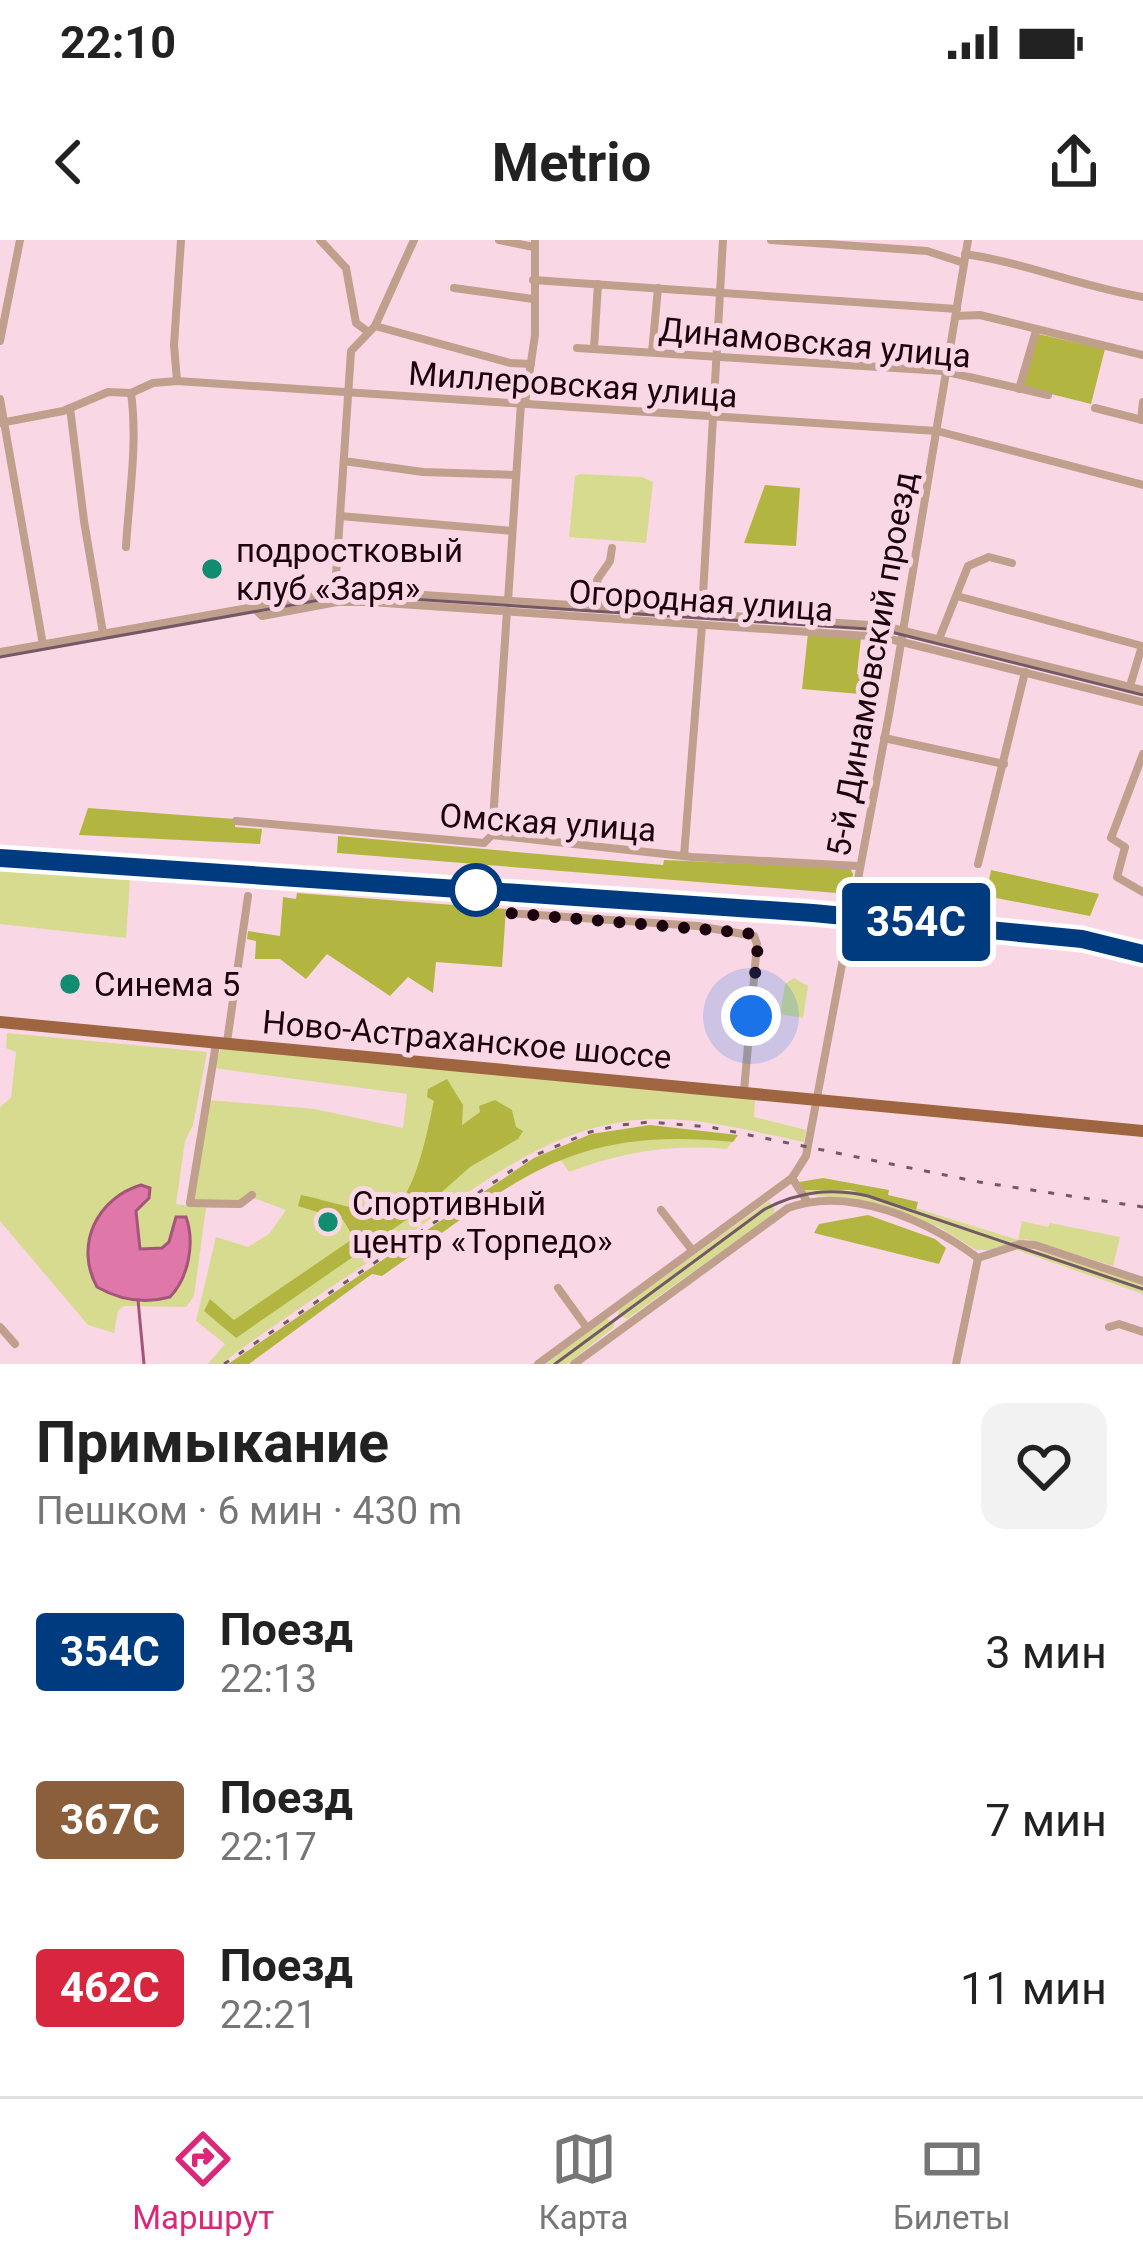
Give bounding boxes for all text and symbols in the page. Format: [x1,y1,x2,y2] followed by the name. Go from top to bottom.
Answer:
[60,16,176,69] text: 22:10
[36,129,102,195] icon: back
[1041,129,1107,195] icon: share
[492,131,651,194] text: Metrio
[657,309,973,376] street label: Динамовская улица
[407,354,739,415] street label: Миллеровская улица
[818,469,925,859] street label: 5-й Динамовский проезд
[236,531,463,608] place label: подростковый клуб «Заря»
[199,556,225,582] marker: подростковый клуб «Заря»
[567,572,835,629] street label: Огородная улица
[438,795,658,850] street label: Омская улица
[451,865,501,915] unlabelled marker
[832,883,1000,961] line badge: 354С
[866,897,966,946] text: 354С
[94,965,240,1004] place label: Синема 5
[57,971,83,997] marker: Синема 5
[721,986,781,1046] your location
[261,1002,673,1077] street label: Ново-Астраханское шоссе
[352,1184,612,1261] place label: Спортивный центр «Торпедо»
[315,1209,341,1235] marker: Спортивный центр «Торпедо»
[981,1403,1107,1529] button: heart
[36,1409,389,1476] text: Примыкание
[36,1488,462,1534] text: Пешком · 6 мин · 430 m
[220,1603,353,1656] text: Поезд
[985,1626,1107,1679] text: 3 мин
[60,1627,160,1676] text: 354С
[220,1656,317,1702] text: 22:13
[220,1771,353,1824] text: Поезд
[985,1794,1107,1847] text: 7 мин
[60,1795,160,1844] text: 367С
[220,1824,317,1870] text: 22:17
[220,1939,353,1992] text: Поезд
[960,1962,1107,2015] text: 11 мин
[60,1963,160,2012] text: 462С
[220,1992,317,2038] text: 22:21
[132,2126,274,2237] tab: Маршрут
[539,2126,629,2237] tab: Карта
[893,2126,1011,2237] tab: Билеты

